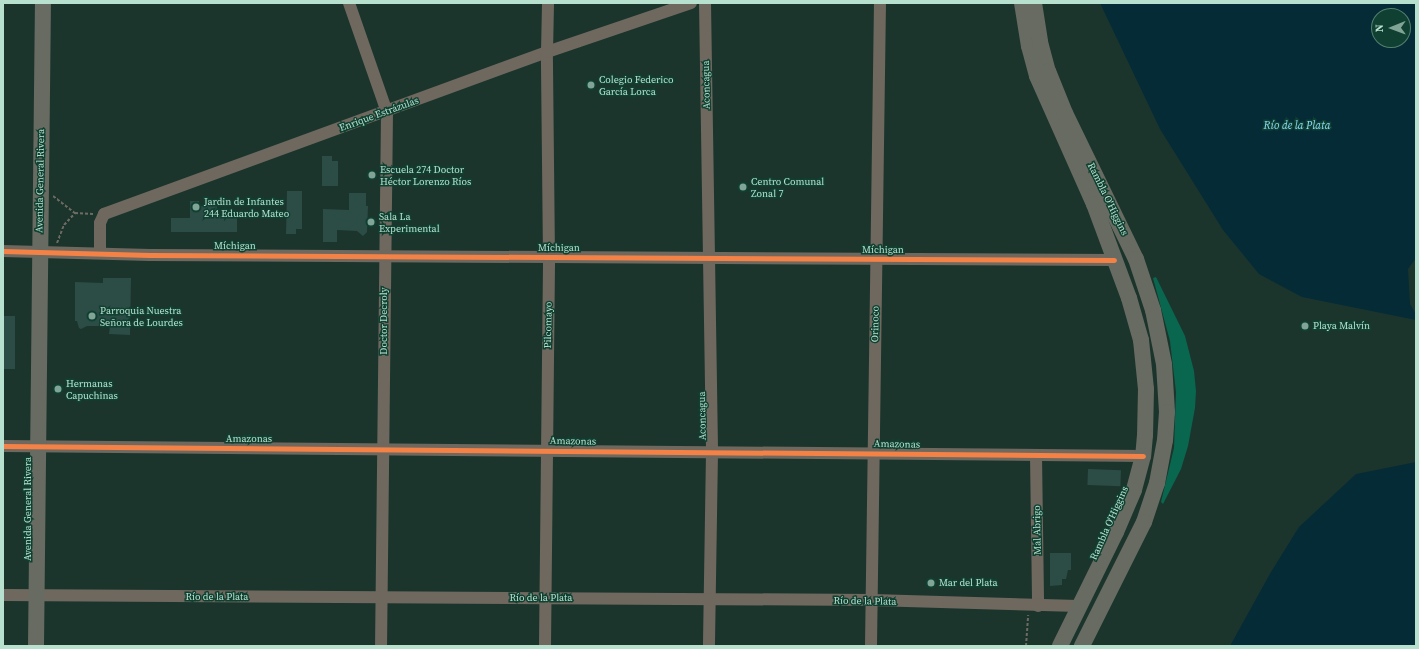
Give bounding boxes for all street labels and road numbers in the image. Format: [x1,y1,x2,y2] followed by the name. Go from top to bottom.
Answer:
[700,60,712,110] street label: Aconcagua
[338,94,420,134] street label: Enrique Estrázulas
[33,129,47,233] street label: Avenida General Rivera
[1085,161,1131,237] street label: Rambla O'Higgins
[214,240,256,252] street label: Míchigan
[538,242,580,254] street label: Míchigan
[862,244,904,256] street label: Míchigan
[378,287,390,355] street label: Doctor Decroly
[542,302,554,348] street label: Pilcomayo
[869,306,881,342] street label: Orinoco
[696,391,708,441] street label: Aconcagua
[226,433,272,445] street label: Amazonas
[550,435,596,447] street label: Amazonas
[874,438,920,450] street label: Amazonas
[22,457,34,561] street label: Avenida General Rivera
[1087,484,1131,562] street label: Rambla O'Higgins
[1031,505,1043,555] street label: Mal Abrigo
[186,591,248,603] street label: Río de la Plata
[510,592,572,604] street label: Río de la Plata
[833,594,897,608] street label: Río de la Plata

